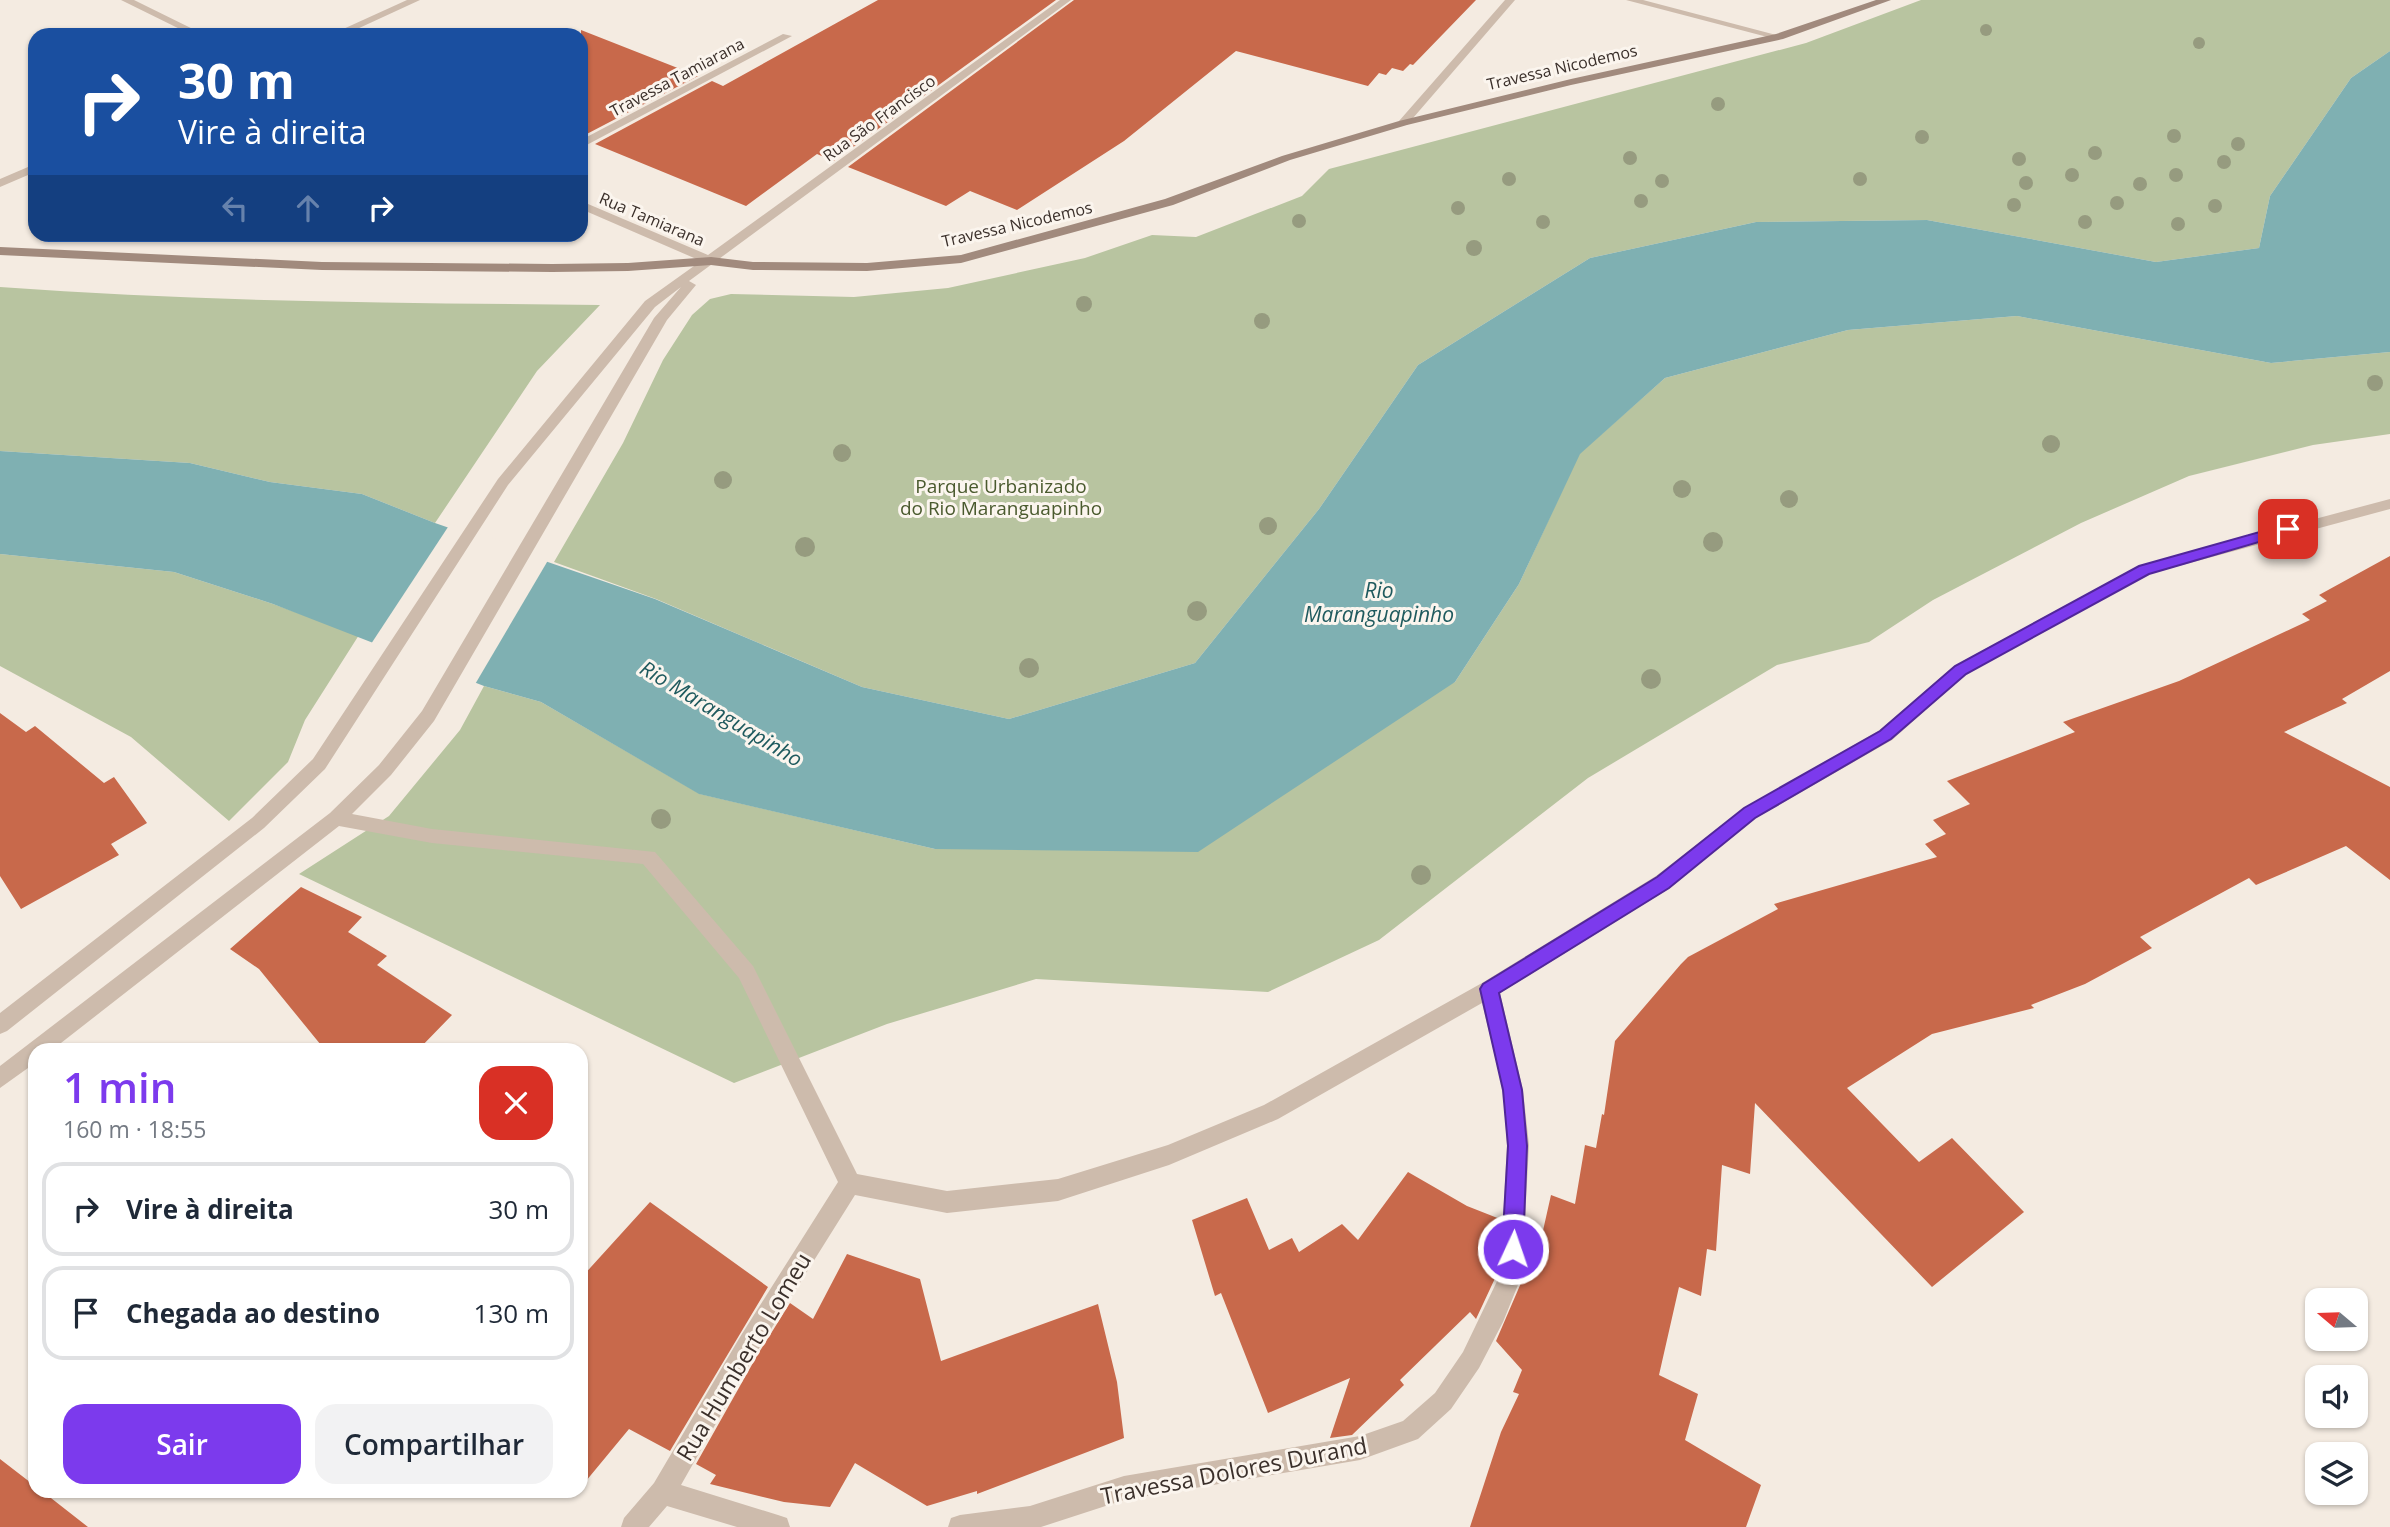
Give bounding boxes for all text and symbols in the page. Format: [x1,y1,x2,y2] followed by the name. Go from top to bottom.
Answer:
[606,32,748,122] street label: Travessa Tamiarana
[1485,39,1639,95] street label: Travessa Nicodemos
[178,47,295,113] text: 30 m
[63,56,154,147] icon: right
[818,70,940,166] street label: Rua São Francisco
[178,110,367,153] text: Vire à direita
[596,187,708,251] street label: Rua Tamiarana
[216,189,254,227] icon: left
[289,189,327,227] icon: ahead
[362,189,400,227] icon: right
[940,196,1094,252] street label: Travessa Nicodemos
[900,473,1102,521] park label: Parque Urbanizado do Rio Maranguapinho
[2258,499,2318,559] pin
[2269,510,2307,548] icon: arrive
[1304,576,1454,628] water label: Rio Maranguapinho
[635,654,808,773] water label: Rio Maranguapinho
[63,1058,176,1115] text: 1 min
[479,1066,553,1140] button: close
[63,1113,206,1145] text: 160 m · 18:55
[67,1190,105,1228] icon: right
[126,1191,294,1227] text: Vire à direita
[488,1191,549,1227] text: 30 m
[1476,1212,1550,1286] position arrow
[668,1246,818,1467] street label: Rua Humberto Lomeu
[2305,1288,2368,1351] north arrow
[2305,1288,2368,1505] map controls
[67,1294,105,1332] icon: arrive
[126,1295,380,1331] text: Chegada ao destino
[474,1295,549,1331] text: 130 m
[2305,1365,2368,1428] button: sound
[63,1404,301,1484] button: Sair
[315,1404,553,1484] button: Compartilhar
[1098,1429,1370,1512] street label: Travessa Dolores Durand
[2305,1442,2368,1505] button: layers

